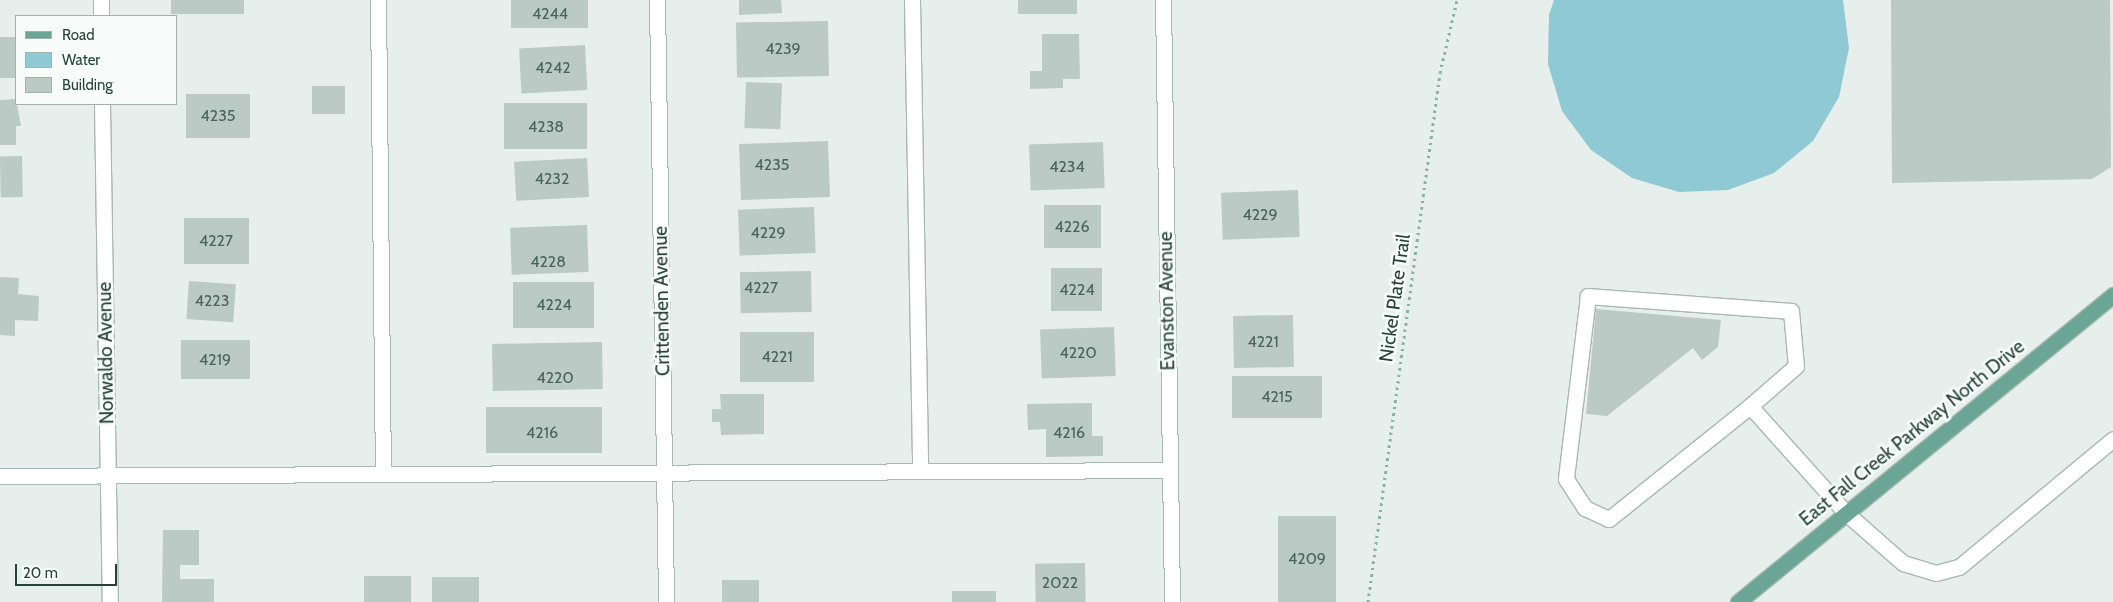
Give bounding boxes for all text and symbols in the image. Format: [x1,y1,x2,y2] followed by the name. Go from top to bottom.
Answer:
[532,4,568,24] house number: 4244
[15,15,178,105] legend
[62,26,95,44] text: Road
[765,39,801,59] house number: 4239
[62,51,100,69] text: Water
[535,58,571,78] house number: 4242
[62,76,113,94] text: Building
[201,106,235,126] house number: 4235
[528,117,564,137] house number: 4238
[755,155,789,175] house number: 4235
[1049,157,1085,177] house number: 4234
[535,169,569,189] house number: 4232
[1242,205,1278,225] house number: 4229
[1054,217,1090,237] house number: 4226
[750,223,786,243] house number: 4229
[649,226,675,376] street label: Crittenden Avenue
[199,231,233,251] house number: 4227
[1154,231,1180,371] street label: Evanston Avenue
[1375,233,1415,363] street label: Nickel Plate Trail
[530,252,566,272] house number: 4228
[744,278,778,298] house number: 4227
[1059,280,1095,300] house number: 4224
[93,282,119,424] street label: Norwaldo Avenue
[195,291,229,311] house number: 4223
[536,295,572,315] house number: 4224
[1247,332,1279,352] house number: 4221
[1795,335,2029,531] street label: East Fall Creek Parkway North Drive
[1059,343,1097,363] house number: 4220
[761,347,793,367] house number: 4221
[199,350,231,370] house number: 4219
[536,368,574,388] house number: 4220
[1261,387,1293,407] house number: 4215
[526,423,558,443] house number: 4216
[1053,423,1085,443] house number: 4216
[1288,549,1326,569] house number: 4209
[18,554,120,586] scale bar
[23,564,58,582] text: 20 m
[1042,573,1078,593] house number: 2022

